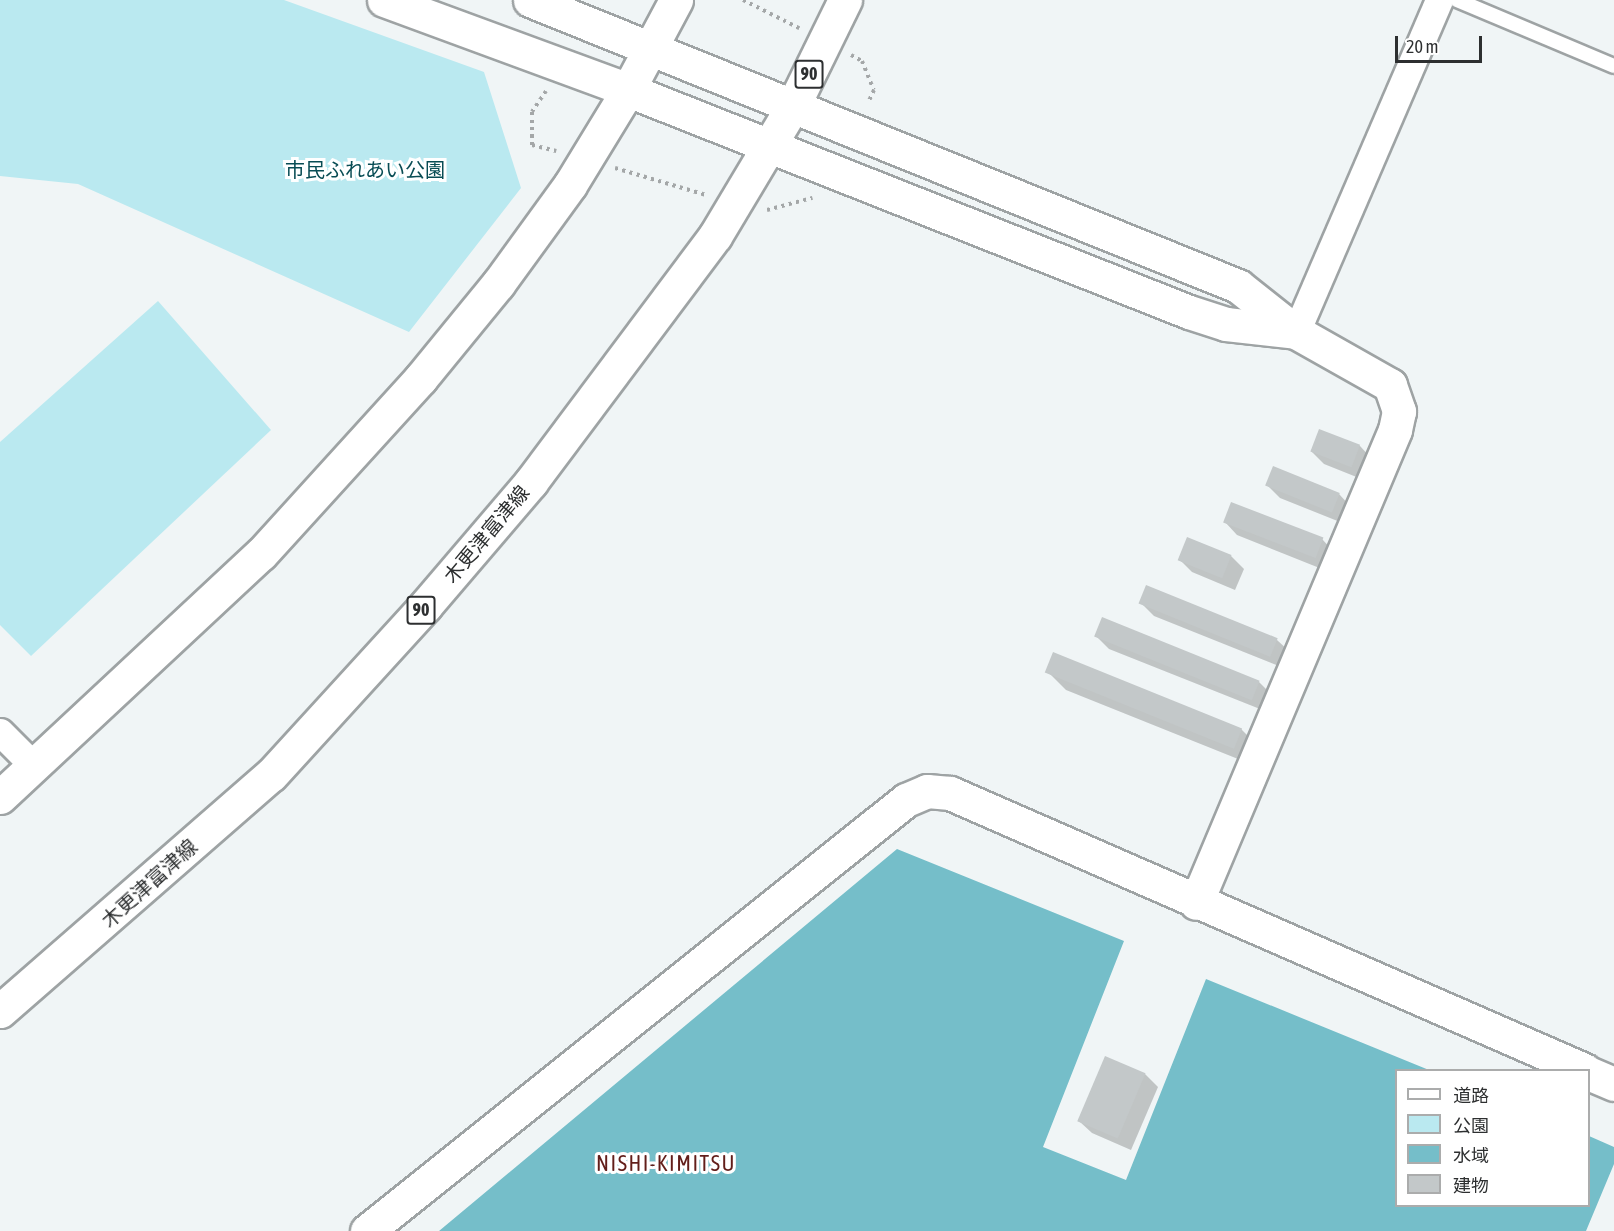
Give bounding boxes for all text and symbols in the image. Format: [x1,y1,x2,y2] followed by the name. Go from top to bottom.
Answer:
[1398,24,1485,62] scale bar
[1406,36,1438,57] text: 20 m
[794,59,824,89] road number: 90
[285,157,445,181] park label: 市民ふれあい公園
[438,480,534,588] street label: 木更津富津線
[406,595,436,625] road number: 90
[96,834,202,932] street label: 木更津富津線
[1395,1069,1590,1207] legend
[1453,1085,1489,1106] text: 道路
[1453,1115,1489,1136] text: 公園
[1453,1145,1489,1166] text: 水域
[596,1151,736,1177] district label: NISHI-KIMITSU
[1453,1175,1489,1196] text: 建物

